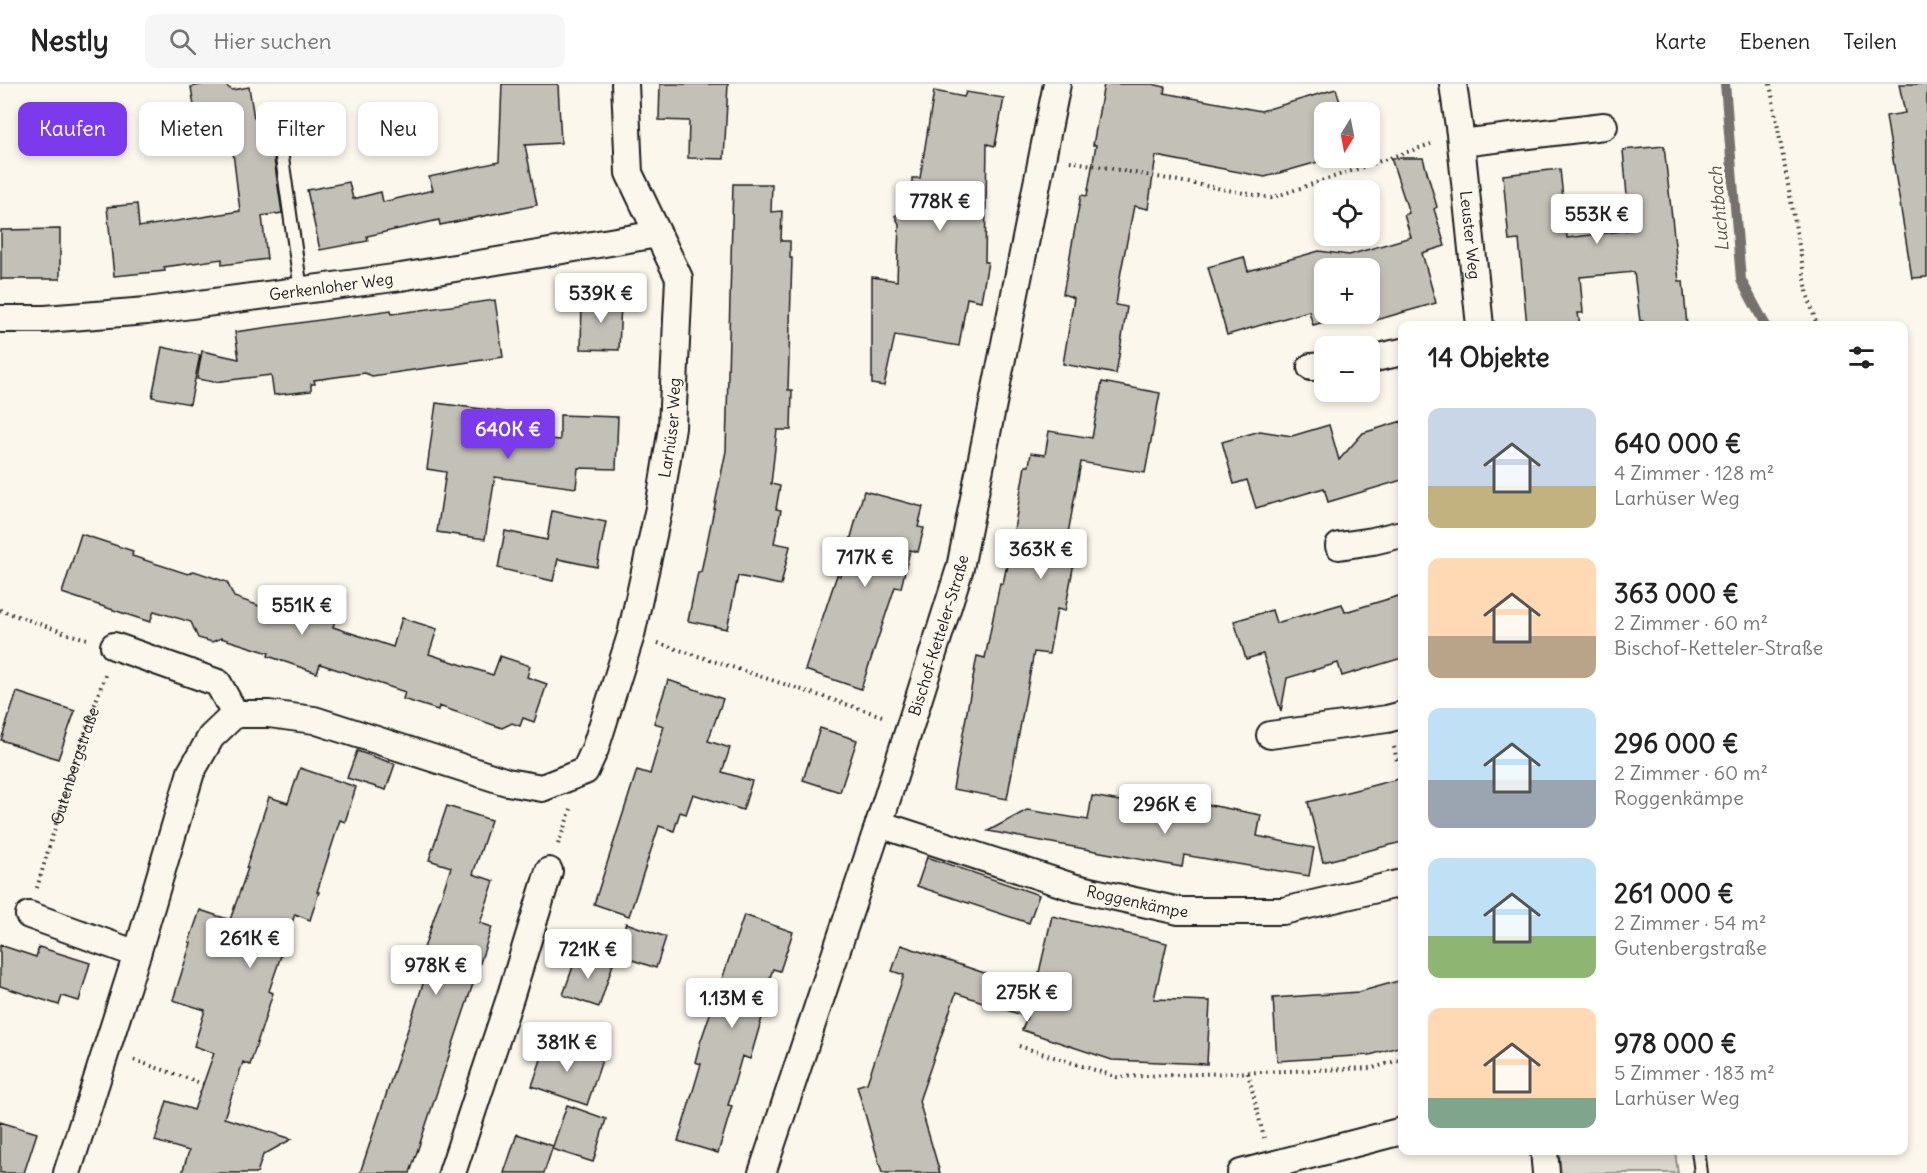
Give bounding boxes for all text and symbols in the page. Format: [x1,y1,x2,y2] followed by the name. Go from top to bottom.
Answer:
[145,14,565,68] search box
[30,23,109,59] text: Nestly
[166,25,199,58] icon: search
[214,27,332,55] text: Hier suchen
[1655,28,1706,55] text: Karte
[1739,28,1810,55] text: Ebenen
[1843,28,1897,55] text: Teilen
[18,102,127,156] chip: Kaufen
[139,102,244,156] chip: Mieten
[256,102,346,156] chip: Filter
[358,102,438,156] chip: Neu
[1314,102,1380,168] north arrow
[1314,102,1380,402] map controls
[1703,165,1734,252] water label: Luchtbach
[1314,180,1380,246] button: locate
[891,181,989,232] pin: 778K €
[909,188,971,213] text: 778K €
[1456,190,1485,280] street label: Leuster Weg
[1548,194,1646,245] pin: 553K €
[1565,201,1629,226] text: 553K €
[1314,258,1380,324] button: +
[268,268,394,305] street label: Gerkenloher Weg
[552,273,650,324] pin: 539K €
[569,280,633,305] text: 539K €
[1314,336,1380,402] button: −
[1428,341,1550,374] text: 14 Objekte
[1845,341,1878,374] icon: filters
[654,377,684,479] street label: Larhüser Weg
[459,409,557,460] pin: 640K €
[475,416,541,441] text: 640K €
[1614,427,1742,460] text: 640 000 €
[1476,432,1548,504] icon: home
[1614,460,1774,485] text: 4 Zimmer · 128 m²
[1614,485,1740,510] text: Larhüser Weg
[992,529,1090,580] pin: 363K €
[1009,536,1073,561] text: 363K €
[816,537,914,588] pin: 717K €
[836,544,894,569] text: 717K €
[904,553,972,718] street label: Bischof-Ketteler-Straße
[1614,577,1739,610] text: 363 000 €
[1476,582,1548,654] icon: home
[253,585,351,636] pin: 551K €
[272,592,332,617] text: 551K €
[1614,610,1768,635] text: 2 Zimmer · 60 m²
[1614,635,1823,660] text: Bischof-Ketteler-Straße
[46,704,103,827] street label: Gutenbergstraße
[1614,727,1739,760] text: 296 000 €
[1476,732,1548,804] icon: home
[1614,760,1768,785] text: 2 Zimmer · 60 m²
[1116,784,1214,835] pin: 296K €
[1614,785,1744,810] text: Roggenkämpe
[1133,791,1197,816] text: 296K €
[1614,877,1734,910] text: 261 000 €
[1085,881,1188,921] street label: Roggenkämpe
[1476,882,1548,954] icon: home
[1614,910,1766,935] text: 2 Zimmer · 54 m²
[201,918,299,969] pin: 261K €
[220,925,280,950] text: 261K €
[539,929,637,980] pin: 721K €
[1614,935,1767,960] text: Gutenbergstraße
[559,936,617,961] text: 721K €
[387,945,485,996] pin: 978K €
[405,952,467,977] text: 978K €
[978,972,1076,1023] pin: 275K €
[677,978,787,1029] pin: 1.13M €
[996,979,1058,1004] text: 275K €
[700,985,764,1010] text: 1.13M €
[518,1022,616,1073] pin: 381K €
[1614,1027,1737,1060] text: 978 000 €
[537,1029,597,1054] text: 381K €
[1476,1032,1548,1104] icon: home
[1614,1060,1775,1085] text: 5 Zimmer · 183 m²
[1614,1085,1740,1110] text: Larhüser Weg

